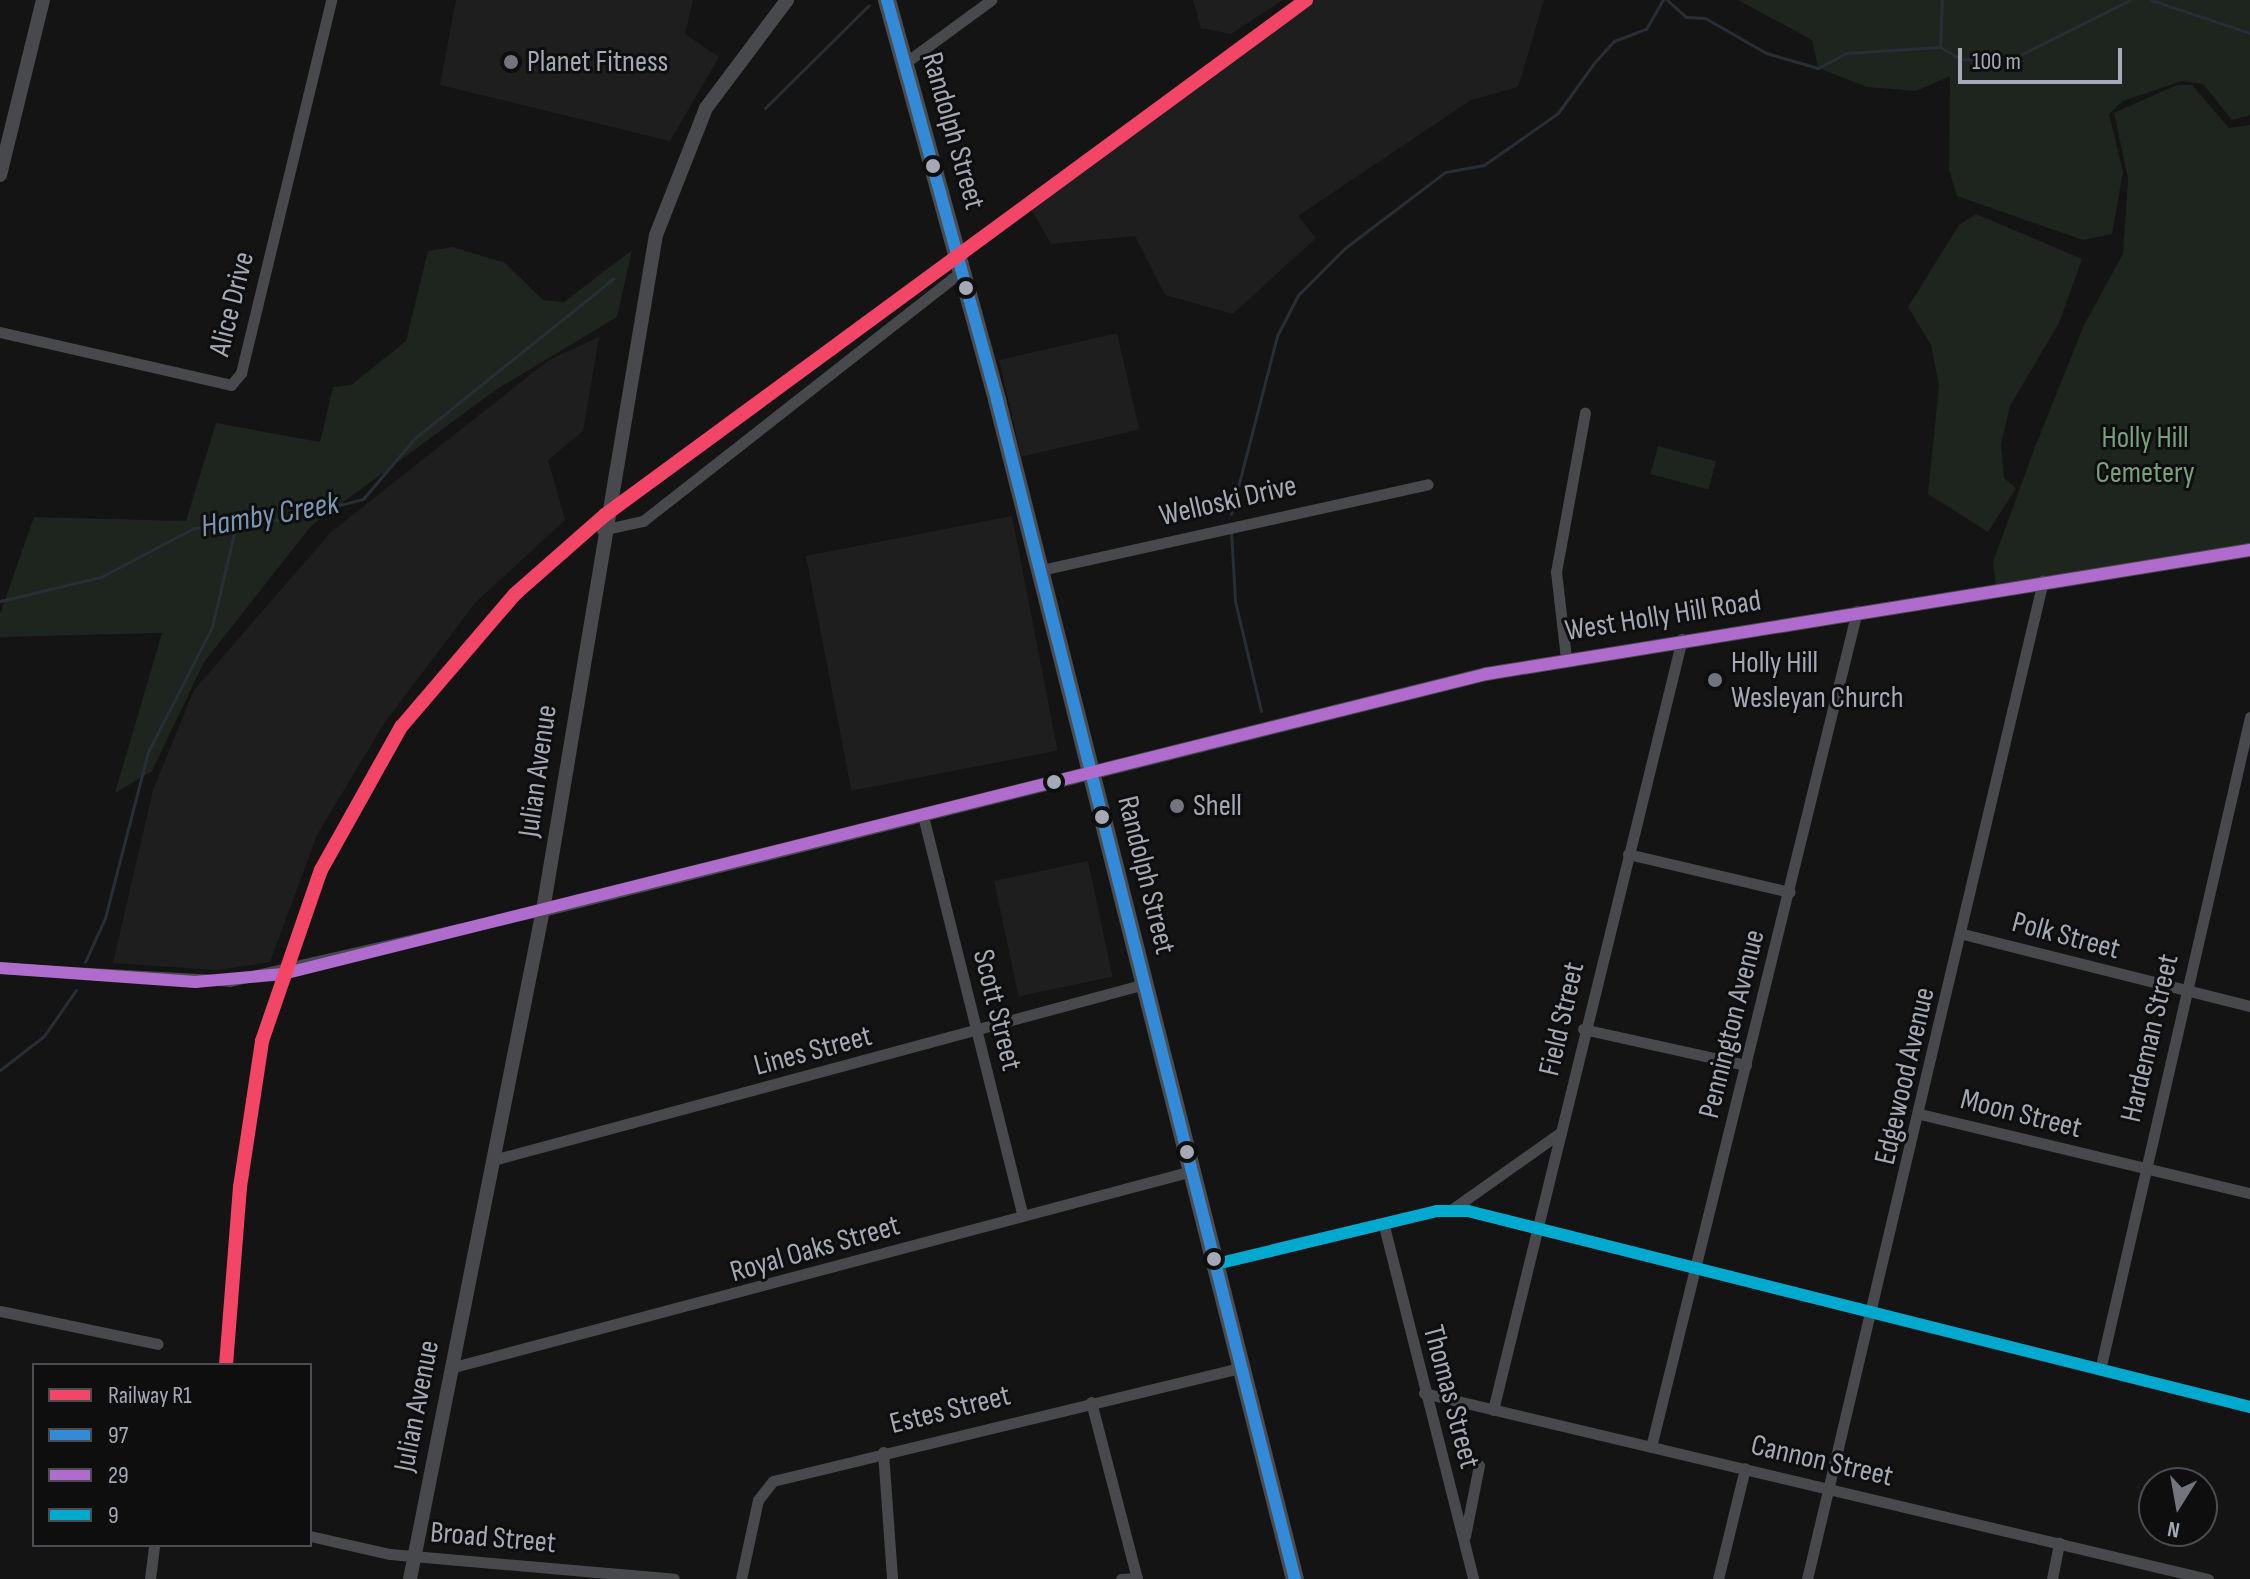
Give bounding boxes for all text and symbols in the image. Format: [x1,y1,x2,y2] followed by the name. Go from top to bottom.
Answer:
[1962,32,2126,82] scale bar
[527,44,668,80] place label: Planet Fitness
[1972,47,2021,76] text: 100 m
[913,48,993,214] street label: Randolph Street
[502,53,520,71] marker: Planet Fitness
[925,158,941,174] unlabelled marker
[202,248,262,360] street label: Alice Drive
[958,280,974,296] unlabelled marker
[2096,420,2194,490] park label: Holly Hill Cemetery
[1156,468,1300,534] street label: Welloski Drive
[198,485,342,547] water label: Hamby Creek
[1563,583,1763,649] street label: West Holly Hill Road
[1731,645,1903,716] place label: Holly Hill Wesleyan Church
[1706,671,1724,689] marker: Holly Hill Wesleyan Church
[511,703,565,839] street label: Julian Avenue
[1046,774,1062,790] unlabelled marker
[1193,788,1242,824] place label: Shell
[1109,792,1183,958] street label: Randolph Street
[1168,797,1186,815] marker: Shell
[1094,809,1110,825] unlabelled marker
[2008,904,2124,968] street label: Polk Street
[1691,926,1773,1122] street label: Pennington Avenue
[965,946,1029,1074] street label: Scott Street
[2113,951,2187,1125] street label: Hardeman Street
[1531,959,1593,1079] street label: Field Street
[1867,984,1943,1168] street label: Edgewood Avenue
[750,1018,876,1084] street label: Lines Street
[1957,1082,2085,1146] street label: Moon Street
[1179,1144,1195,1160] unlabelled marker
[726,1208,904,1290] street label: Royal Oaks Street
[1206,1251,1222,1267] unlabelled marker
[1415,1321,1487,1473] street label: Thomas Street
[387,1337,447,1475] street label: Julian Avenue
[32,1363,312,1547] legend
[886,1378,1014,1442] street label: Estes Street
[108,1381,192,1410] text: Railway R1
[108,1421,128,1450] text: 97
[1747,1427,1897,1495] street label: Cannon Street
[108,1461,129,1490] text: 29
[2138,1467,2218,1547] north arrow
[108,1501,119,1530] text: 9
[429,1515,557,1561] street label: Broad Street
[2165,1515,2182,1543] text: N

